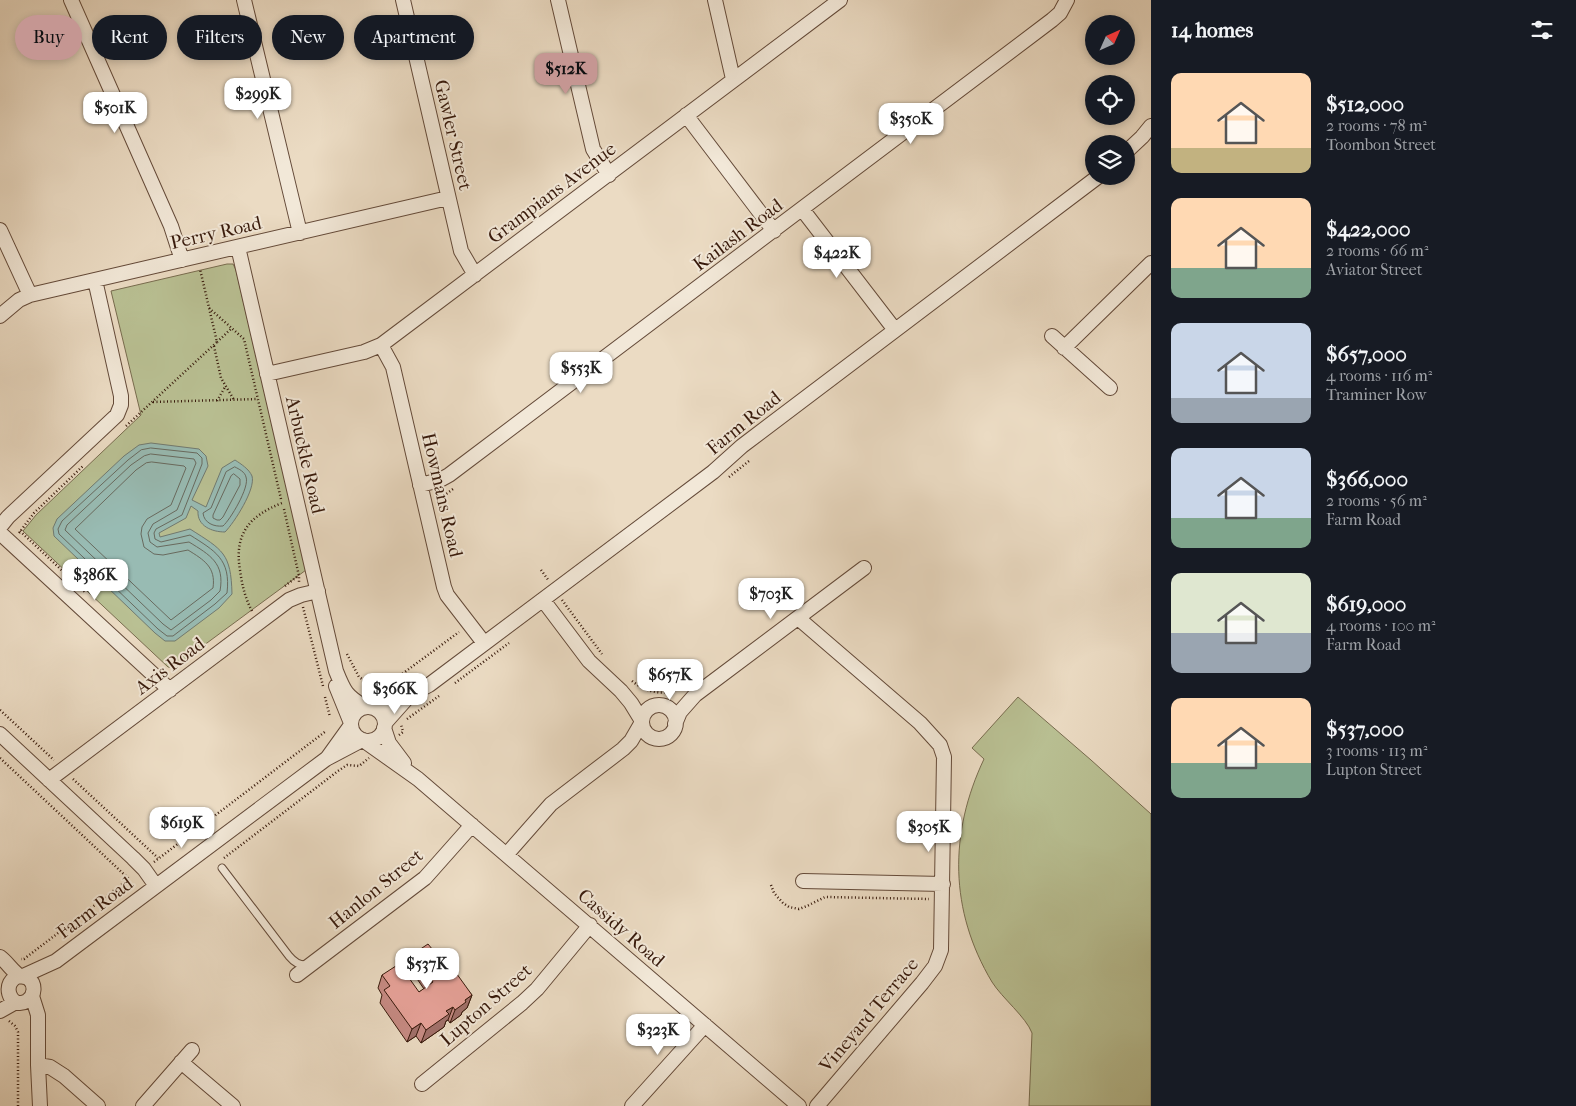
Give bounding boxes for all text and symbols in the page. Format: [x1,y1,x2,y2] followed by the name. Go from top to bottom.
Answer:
[15,15,82,60] chip: Buy
[92,15,167,60] chip: Rent
[177,15,262,60] chip: Filters
[272,15,344,60] chip: New
[354,15,474,60] chip: Apartment
[1085,15,1135,65] north arrow
[1085,15,1135,185] map controls
[1528,16,1556,44] icon: filters
[1171,18,1253,42] text: 14 homes
[531,52,601,95] pin: $512K
[545,59,587,78] text: $512K
[1085,75,1135,125] button: locate
[223,78,293,120] pin: $299K
[430,78,476,193] street label: Gawler Street
[235,84,281,103] text: $299K
[80,92,150,134] pin: $501K
[1326,92,1404,116] text: $512,000
[1211,93,1271,153] icon: home
[94,98,136,117] text: $501K
[876,102,946,145] pin: $350K
[890,109,932,128] text: $350K
[1326,116,1427,135] text: 2 rooms · 78 m²
[1085,135,1135,185] button: layers
[1326,135,1436,154] text: Toombon Street
[484,138,620,248] street label: Grampians Avenue
[689,194,788,276] street label: Kailash Road
[168,212,264,254] street label: Perry Road
[1326,217,1411,241] text: $422,000
[1211,218,1271,278] icon: home
[802,236,872,279] pin: $422K
[1326,241,1428,260] text: 2 rooms · 66 m²
[814,243,860,262] text: $422K
[1326,260,1422,279] text: Aviator Street
[1326,342,1407,366] text: $657,000
[1211,343,1271,403] icon: home
[546,352,616,394] pin: $553K
[561,358,601,377] text: $553K
[1326,366,1432,385] text: 4 rooms · 116 m²
[1326,385,1426,404] text: Traminer Row
[702,386,786,460] street label: Farm Road
[281,393,329,517] street label: Arbuckle Road
[417,431,467,560] street label: Howmans Road
[1326,467,1408,491] text: $366,000
[1211,468,1271,528] icon: home
[1326,491,1427,510] text: 2 rooms · 56 m²
[1326,510,1401,529] text: Farm Road
[60,558,130,601] pin: $386K
[73,565,117,584] text: $386K
[736,578,806,620] pin: $703K
[749,584,793,603] text: $703K
[1326,592,1406,616] text: $619,000
[1211,593,1271,653] icon: home
[1326,616,1436,635] text: 4 rooms · 100 m²
[130,632,210,700] street label: Axis Road
[1326,635,1401,654] text: Farm Road
[635,658,705,701] pin: $657K
[648,665,692,684] text: $657K
[360,672,430,715] pin: $366K
[373,679,417,698] text: $366K
[1326,717,1404,741] text: $537,000
[1211,718,1271,778] icon: home
[1326,741,1427,760] text: 3 rooms · 113 m²
[1326,760,1422,779] text: Lupton Street
[147,806,217,849] pin: $619K
[894,810,964,853] pin: $305K
[160,813,204,832] text: $619K
[908,817,950,836] text: $305K
[325,844,428,934] street label: Hanlon Street
[53,872,138,944] street label: Farm Road
[573,884,669,972] street label: Cassidy Road
[392,948,462,990] pin: $537K
[814,953,923,1077] street label: Vineyard Terrace
[406,954,448,973] text: $537K
[436,959,536,1051] street label: Lupton Street
[623,1014,693,1056] pin: $323K
[637,1020,679,1039] text: $323K

